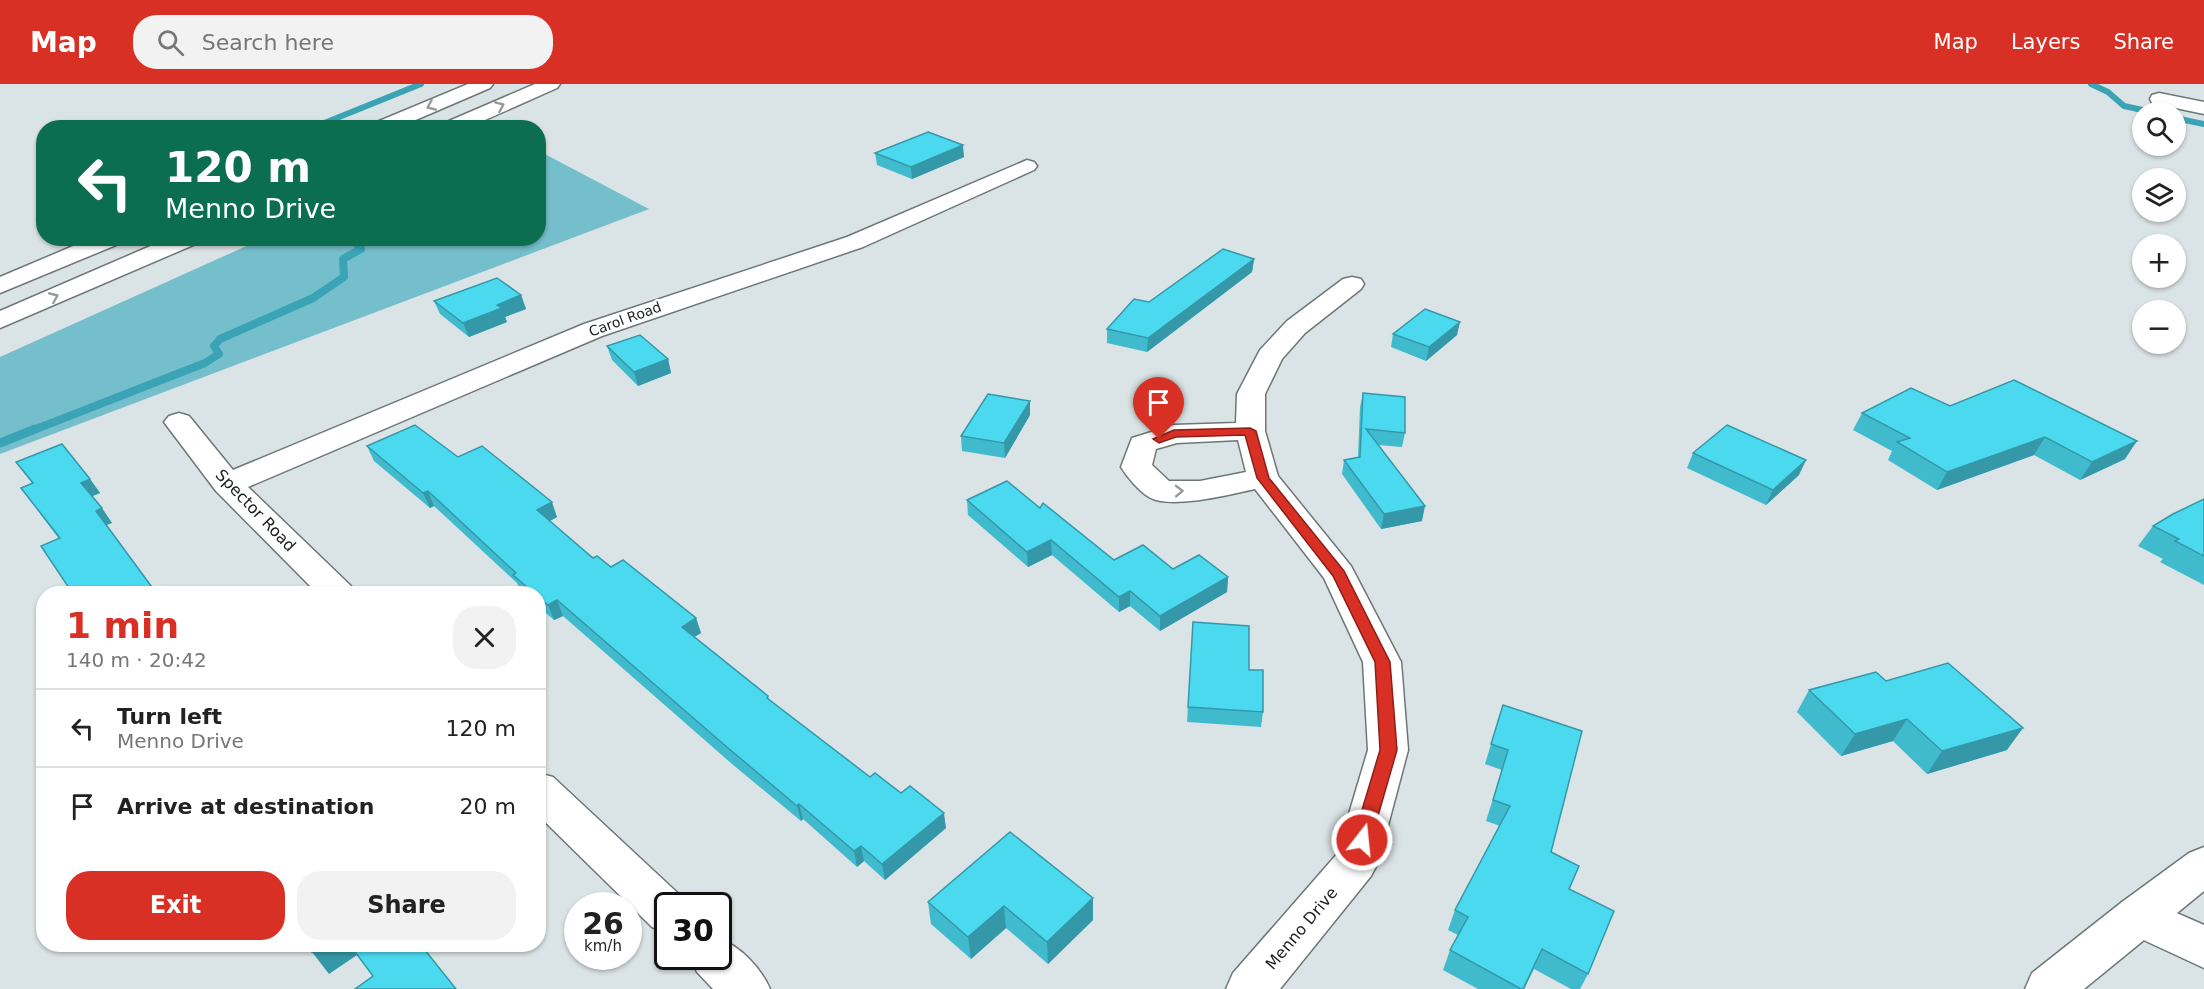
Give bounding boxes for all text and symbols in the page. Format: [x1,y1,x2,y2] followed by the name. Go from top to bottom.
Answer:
[133,15,553,69] search box
[30,26,97,59] text: Map
[154,26,187,59] icon: search
[202,30,334,55] text: Search here
[1934,30,1978,54] text: Map
[2011,30,2080,54] text: Layers
[2113,30,2174,54] text: Share
[427,99,438,111] one-way arrow
[494,101,505,113] one-way arrow
[2132,102,2186,354] map controls
[2132,102,2186,156] button: search
[165,143,311,192] text: 120 m
[66,144,144,222] icon: left
[2132,168,2186,222] button: layers
[165,193,336,224] text: Menno Drive
[2132,234,2186,288] button: +
[47,292,58,304] one-way arrow
[587,299,663,339] street label: Carol Road
[2132,300,2186,354] button: −
[1133,377,1184,439] pin
[1142,386,1175,419] icon: arrive
[212,465,300,555] street label: Spector Road
[1174,485,1183,497] one-way arrow
[66,605,179,646] text: 1 min
[453,606,516,669] button: close
[66,648,207,672] text: 140 m · 20:42
[117,704,222,729] text: Turn left
[66,712,99,745] icon: left
[446,716,516,741] text: 120 m
[117,729,244,753] text: Menno Drive
[66,790,99,823] icon: arrive
[117,794,374,819] text: Arrive at destination
[460,794,516,819] text: 20 m
[1330,808,1394,872] position arrow
[66,871,285,940] button: Exit
[297,871,516,940] button: Share
[1261,883,1341,973] street label: Menno Drive
[654,892,732,970] speed limit sign: 30
[582,906,624,941] text: 26
[584,937,622,955] text: km/h

